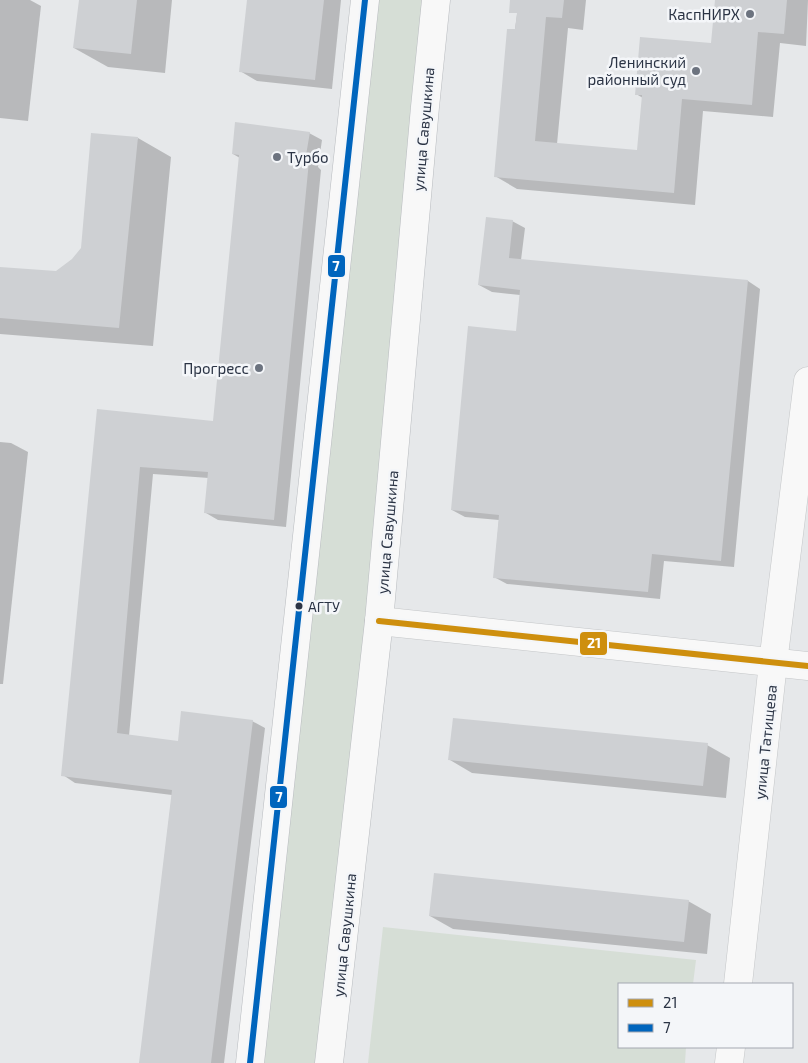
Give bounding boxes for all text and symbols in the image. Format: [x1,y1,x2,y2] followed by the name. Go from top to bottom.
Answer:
[668,5,740,23] place label: КаспНИРХ
[744,8,756,20] marker: КаспНИРХ
[588,53,686,89] place label: Ленинский районный суд
[690,65,702,77] marker: Ленинский районный суд
[409,66,438,192] street label: улица Савушкина
[287,148,329,167] place label: Турбо
[271,151,283,163] marker: Турбо
[327,254,346,278] line badge: 7
[332,257,340,274] text: 7
[183,359,249,377] place label: Прогресс
[253,362,265,374] marker: Прогресс
[373,469,402,595] street label: улица Савушкина
[308,598,340,615] place label: АГТУ
[294,601,304,611] marker: АГТУ
[579,631,608,656] line badge: 21
[587,634,601,651] text: 21
[750,684,781,800] street label: улица Татищева
[269,785,288,809] line badge: 7
[275,788,283,805] text: 7
[329,872,360,998] street label: улица Савушкина
[618,983,793,1048] legend
[663,993,677,1011] text: 21
[663,1018,671,1036] text: 7

